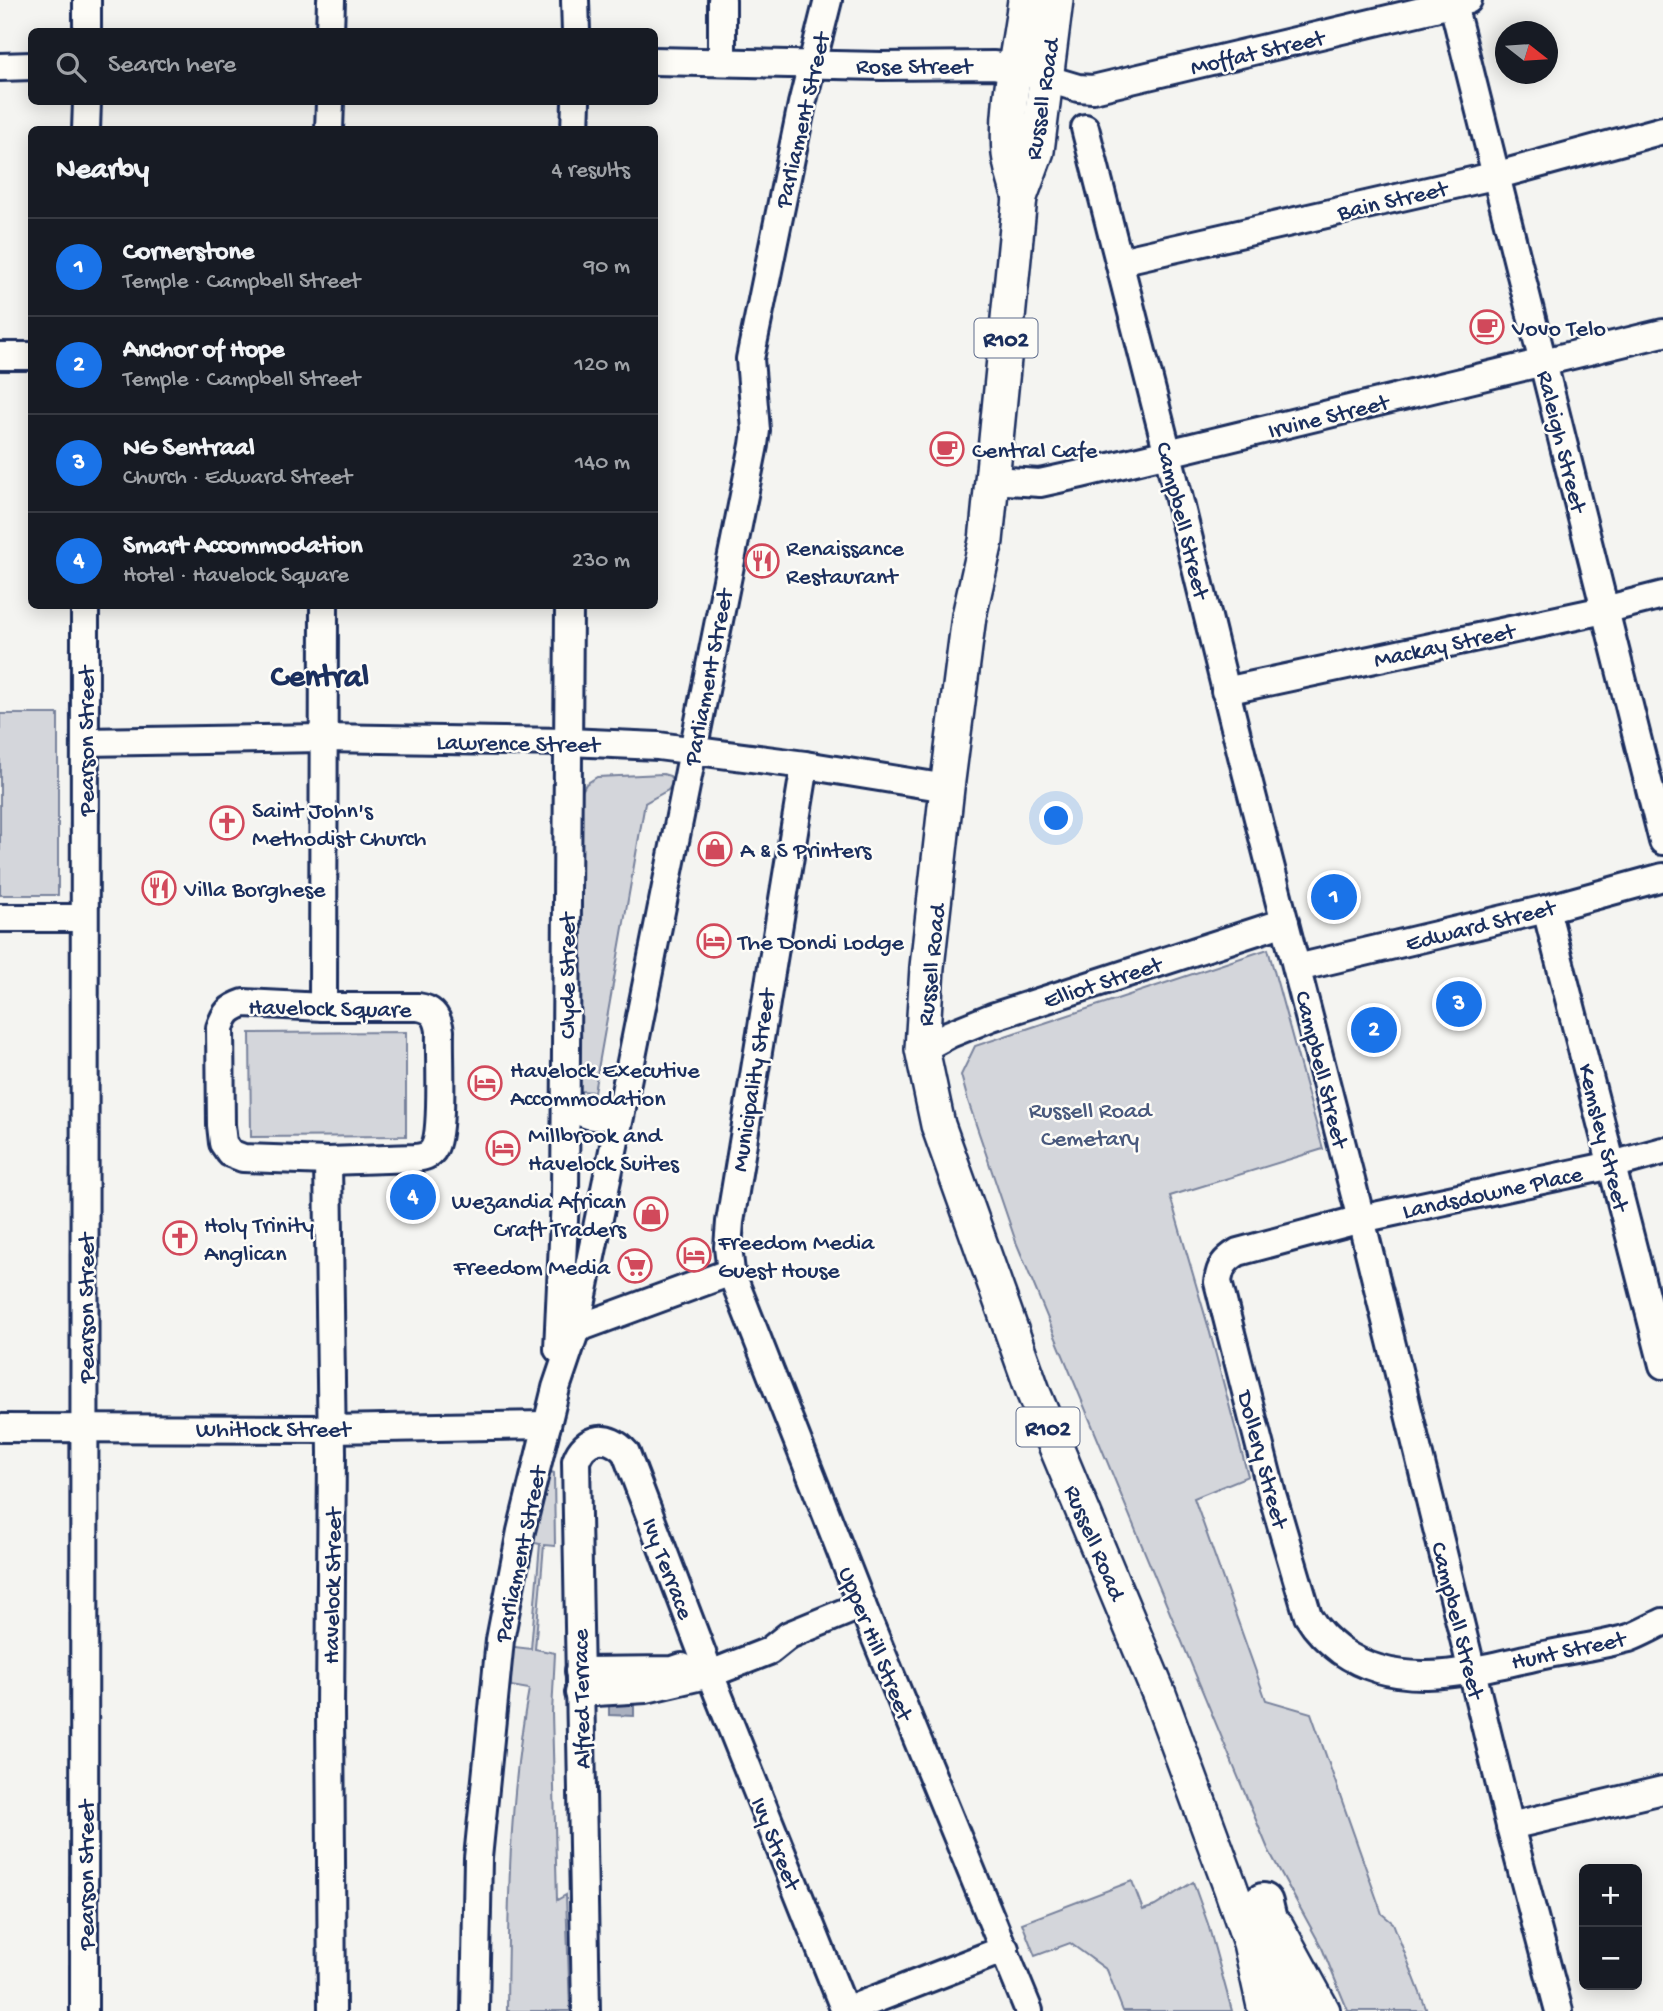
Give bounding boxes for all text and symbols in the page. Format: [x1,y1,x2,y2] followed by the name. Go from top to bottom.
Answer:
[1495,21,1558,84] north arrow
[1188,24,1330,84] street label: Moffat Street
[28,28,658,105] search box
[770,28,839,212] street label: Parliament Street
[1021,35,1069,162] street label: Russell Road
[52,48,90,86] icon: search
[108,51,236,82] text: Search here
[856,54,974,83] street label: Rose Street
[56,154,149,189] text: Nearby
[551,158,630,185] text: 4 results
[1334,175,1453,229] street label: Bain Street
[123,238,254,269] text: Cornerstone
[74,254,84,281] text: 1
[584,254,630,281] text: 90 m
[123,269,360,296] text: Temple · Campbell Street
[1468,308,1506,346] cafe icon: Vovo Telo
[1511,316,1606,345] place label: Vovo Telo
[974,318,1038,358] road number: R102
[123,336,285,367] text: Anchor of Hope
[73,352,85,379] text: 2
[575,352,630,379] text: 120 m
[123,367,360,394] text: Temple · Campbell Street
[1528,368,1592,518] street label: Raleigh Street
[1265,389,1394,447] street label: Irvine Street
[928,430,966,468] cafe icon: Central Cafe
[123,434,255,465] text: NG Sentraal
[972,438,1098,467] place label: Central Cafe
[1147,439,1215,604] street label: Campbell Street
[73,450,85,477] text: 3
[575,450,630,477] text: 140 m
[123,465,352,492] text: Church · Edward Street
[123,532,363,563] text: Smart Accommodation
[786,536,904,593] place label: Renaissance Restaurant
[743,542,781,580] restaurant icon: Renaissance Restaurant
[74,548,84,575] text: 4
[572,548,630,575] text: 230 m
[123,563,349,590] text: Hotel · Havelock Square
[679,585,742,769] street label: Parliament Street
[1371,618,1520,677] street label: Mackay Street
[271,660,369,698] district label: Central
[74,664,103,817] street label: Pearson Street
[436,730,602,761] street label: Lawrence Street
[252,798,427,855] place label: Saint John's Methodist Church
[1039,801,1073,835] your location
[208,804,246,842] church icon: Saint John's Methodist Church
[696,830,734,868] shop icon: A & S Printers
[740,838,872,867] place label: A & S Printers
[140,869,178,907] restaurant icon: Villa Borghese
[1311,871,1357,923] pin: 1
[183,877,326,906] place label: Villa Borghese
[1403,894,1561,960] street label: Edward Street
[913,901,955,1028] street label: Russell Road
[555,911,584,1039] street label: Clyde Street
[695,922,733,960] hotel icon: The Dondi Lodge
[736,930,905,959] place label: The Dondi Lodge
[1040,951,1168,1017] street label: Elliot Street
[1436,978,1482,1030] pin: 3
[727,985,785,1174] street label: Municipality Street
[1286,988,1354,1153] street label: Campbell Street
[248,995,412,1026] street label: Havelock Square
[1351,1004,1397,1056] pin: 2
[510,1058,700,1115] place label: Havelock Executive Accommodation
[1569,1061,1634,1217] street label: Kemsley Street
[466,1064,504,1102] hotel icon: Havelock Executive Accommodation
[1029,1098,1153,1155] park label: Russell Road Cemetary
[528,1123,680,1180] place label: Millbrook and Havelock Suites
[484,1129,522,1167] hotel icon: Millbrook and Havelock Suites
[1400,1161,1586,1228] street label: Landsdowne Place
[390,1171,436,1223] pin: 4
[452,1189,627,1246] place label: Wezandia African Craft Traders
[632,1195,670,1233] shop icon: Wezandia African Craft Traders
[204,1213,314,1270] place label: Holy Trinity Anglican
[161,1219,199,1257] church icon: Holy Trinity Anglican
[717,1230,875,1287] place label: Freedom Media Guest House
[74,1231,103,1384] street label: Pearson Street
[675,1236,713,1274] hotel icon: Freedom Media Guest House
[616,1247,654,1285] supermarket icon: Freedom Media
[453,1255,611,1284] place label: Freedom Media
[1228,1386,1293,1534] street label: Dollery Street
[1016,1408,1080,1446] road number: R102
[196,1417,352,1446] street label: Whitlock Street
[489,1462,556,1646] street label: Parliament Street
[1055,1481,1131,1607] street label: Russell Road
[319,1505,350,1664] street label: Havelock Street
[633,1514,699,1625] street label: Ivy Terrace
[1422,1539,1490,1704] street label: Campbell Street
[830,1563,919,1727] street label: Upper Hill Street
[1509,1626,1631,1679] street label: Hunt Street
[568,1628,599,1769] street label: Alfred Terrace
[742,1794,806,1897] street label: Ivy Street
[74,1798,103,1951] street label: Pearson Street
[1579,1864,1642,1990] map controls
[1579,1864,1642,1927] button: +
[1579,1927,1642,1990] button: −

